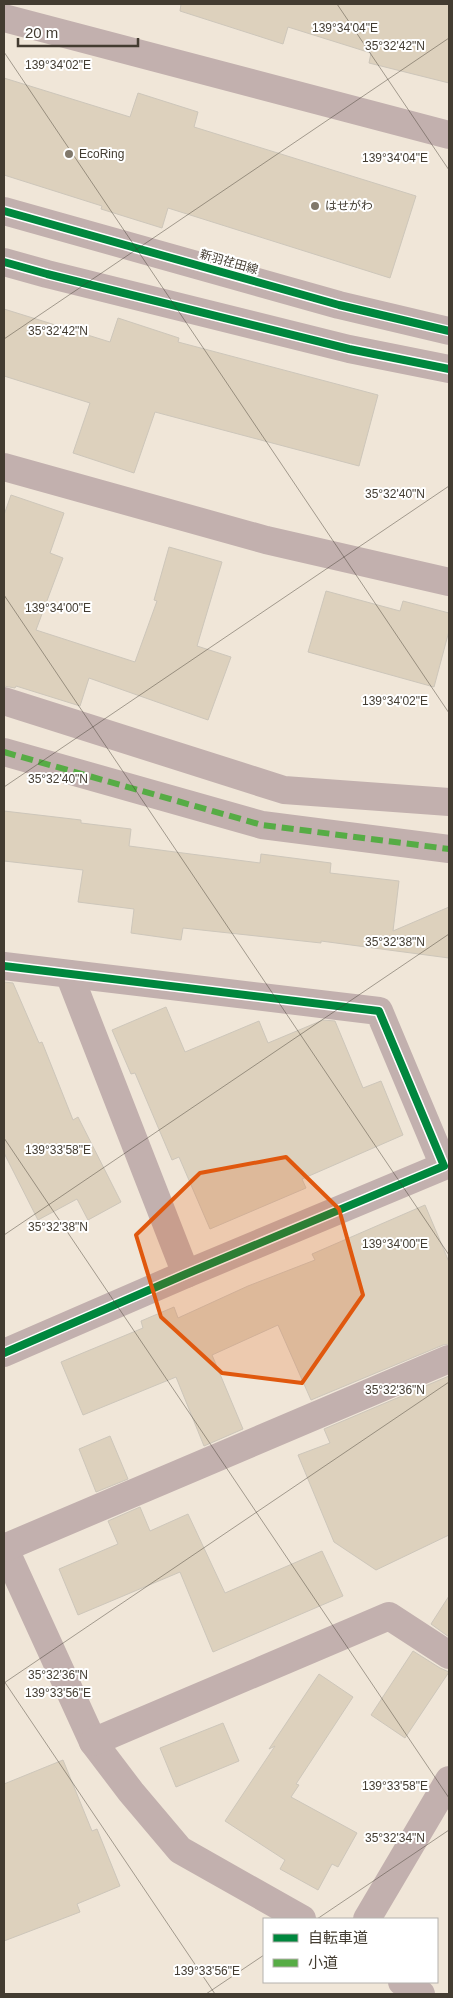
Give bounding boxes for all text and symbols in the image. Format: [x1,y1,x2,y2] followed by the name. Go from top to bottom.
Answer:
[18,15,138,47] scale bar
[312,21,378,35] text: 139°34'04"E
[25,24,58,41] text: 20 m
[365,39,425,53] text: 35°32'42"N
[25,58,91,72] text: 139°34'02"E
[79,147,124,161] place label: EcoRing
[63,148,75,160] marker: EcoRing
[362,151,428,165] text: 139°34'04"E
[325,199,373,213] place label: はせがわ
[309,200,321,212] marker: はせがわ
[198,247,260,277] street label: 新羽荏田線
[28,324,88,338] text: 35°32'42"N
[365,487,425,501] text: 35°32'40"N
[25,601,91,615] text: 139°34'00"E
[362,694,428,708] text: 139°34'02"E
[28,772,88,786] text: 35°32'40"N
[365,935,425,949] text: 35°32'38"N
[25,1143,91,1157] text: 139°33'58"E
[28,1220,88,1234] text: 35°32'38"N
[362,1237,428,1251] text: 139°34'00"E
[365,1383,425,1397] text: 35°32'36"N
[28,1668,88,1682] text: 35°32'36"N
[25,1686,91,1700] text: 139°33'56"E
[362,1779,428,1793] text: 139°33'58"E
[365,1831,425,1845] text: 35°32'34"N
[263,1918,438,1983] legend
[308,1929,368,1946] text: 自転車道
[308,1954,338,1971] text: 小道
[174,1964,240,1978] text: 139°33'56"E

